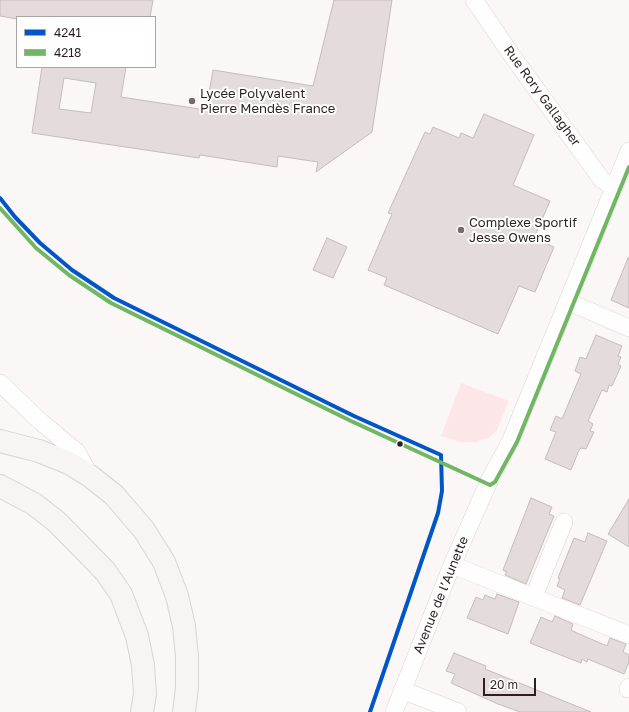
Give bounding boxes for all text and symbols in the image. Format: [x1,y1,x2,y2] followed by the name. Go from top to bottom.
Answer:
[16,16,156,68] legend
[54,25,81,40] text: 4241
[500,43,584,149] street label: Rue Rory Gallagher
[54,45,81,60] text: 4218
[200,86,335,117] place label: Lycée Polyvalent Pierre Mendès France
[187,96,197,106] marker: Lycée Polyvalent Pierre Mendès France
[469,215,577,246] place label: Complexe Sportif Jesse Owens
[456,225,466,235] marker: Complexe Sportif Jesse Owens
[395,439,405,449] unlabelled marker
[410,534,472,656] street label: Avenue de l’Aunette
[485,670,538,696] scale bar
[490,677,518,692] text: 20 m

